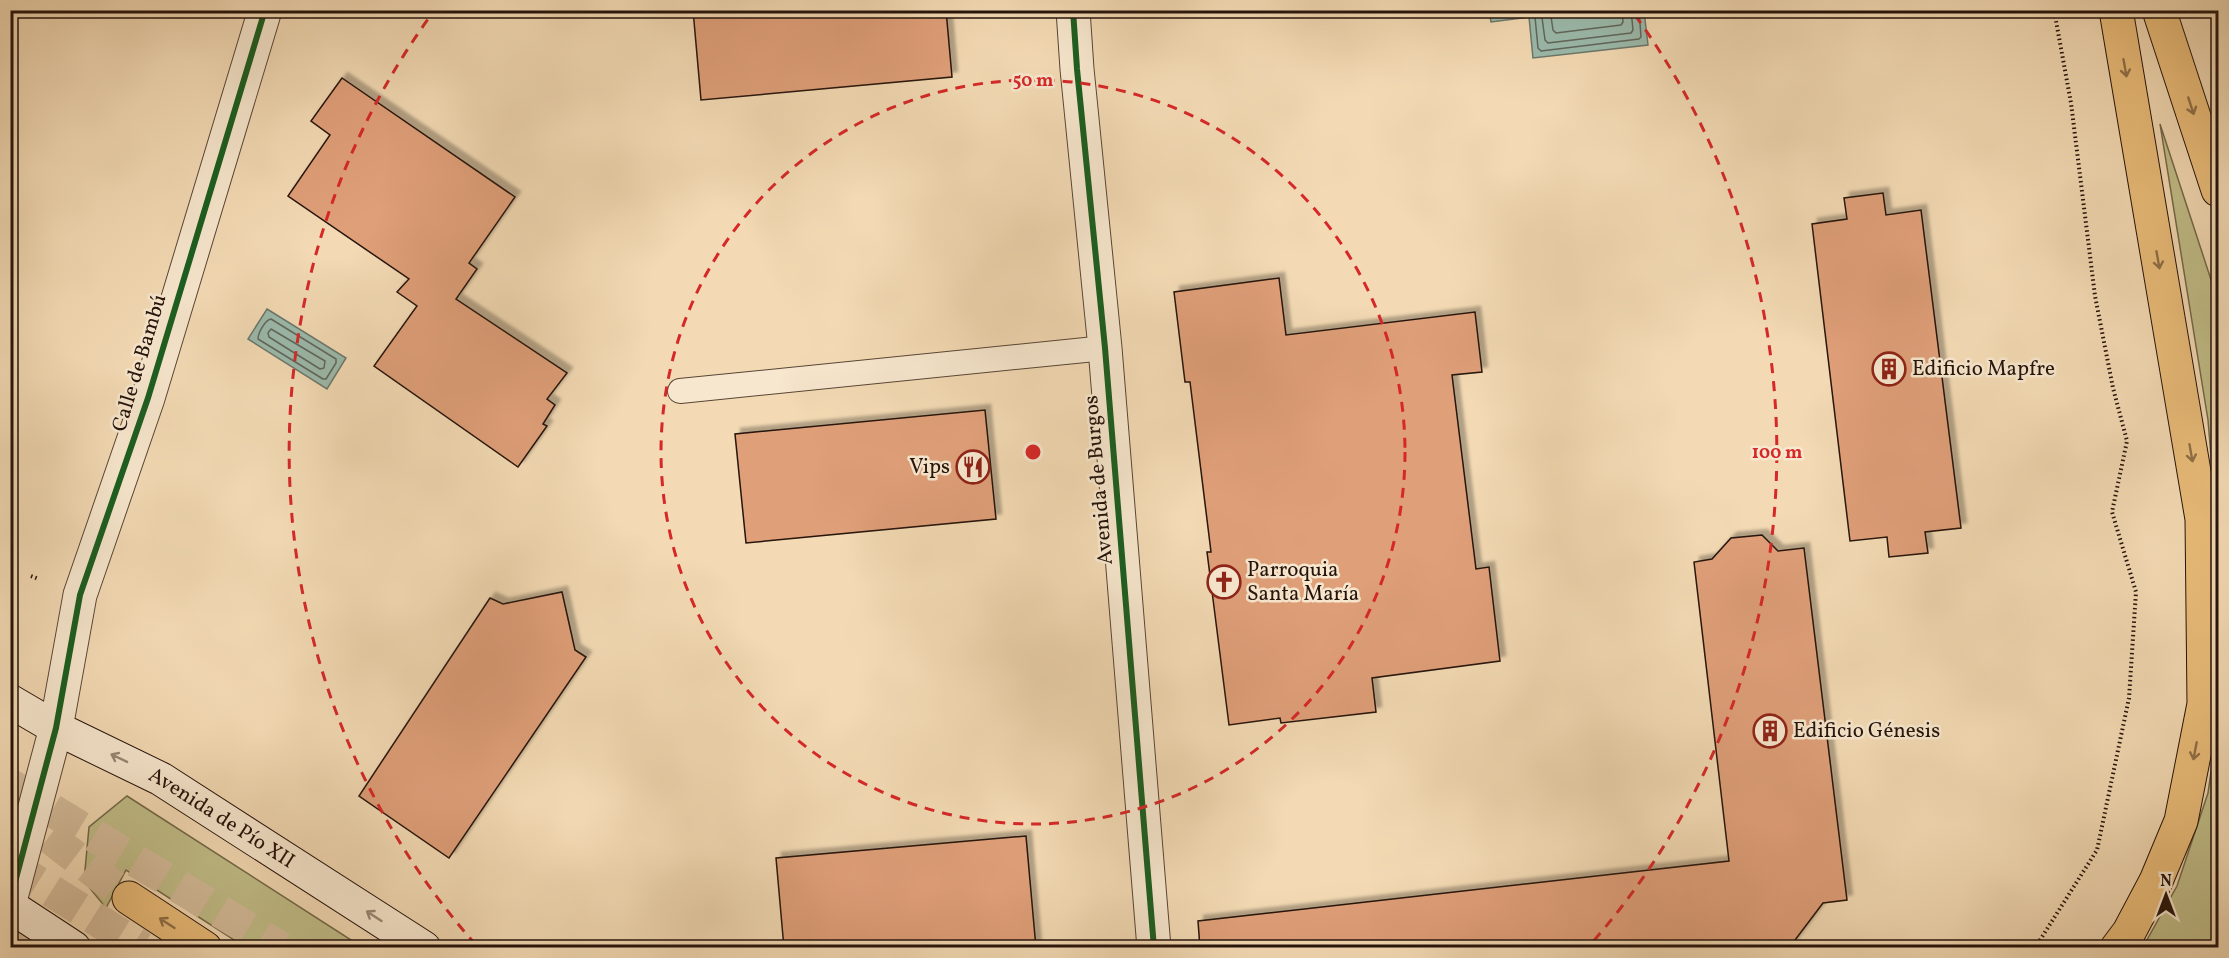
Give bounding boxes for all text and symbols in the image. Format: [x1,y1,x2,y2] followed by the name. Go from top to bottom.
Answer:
[2120,58,2131,78] one-way arrow
[1013,69,1053,94] text: 50 m
[2186,96,2197,115] one-way arrow
[2153,250,2164,270] one-way arrow
[105,291,175,435] street label: Calle de Bambú
[1871,351,1907,387] building icon: Edificio Mapfre
[1912,355,2055,384] place label: Edificio Mapfre
[1077,394,1121,566] street label: Avenida de Burgos
[1752,441,1802,466] text: 100 m
[1023,442,1043,462] centre of rings
[2185,442,2196,462] one-way arrow
[955,449,991,485] restaurant icon: Vips
[909,453,950,482] place label: Vips
[1247,556,1359,609] place label: Parroquia Santa María
[1206,564,1242,600] church icon: Parroquia Santa María
[1752,713,1788,749] building icon: Edificio Génesis
[1793,717,1940,746] place label: Edificio Génesis
[2189,740,2200,760] one-way arrow
[111,752,129,764] one-way arrow
[144,761,300,876] street label: Avenida de Pío XII
[2136,865,2196,925] north arrow
[2160,871,2172,893] text: N
[367,910,383,922] one-way arrow
[159,917,176,929] one-way arrow

